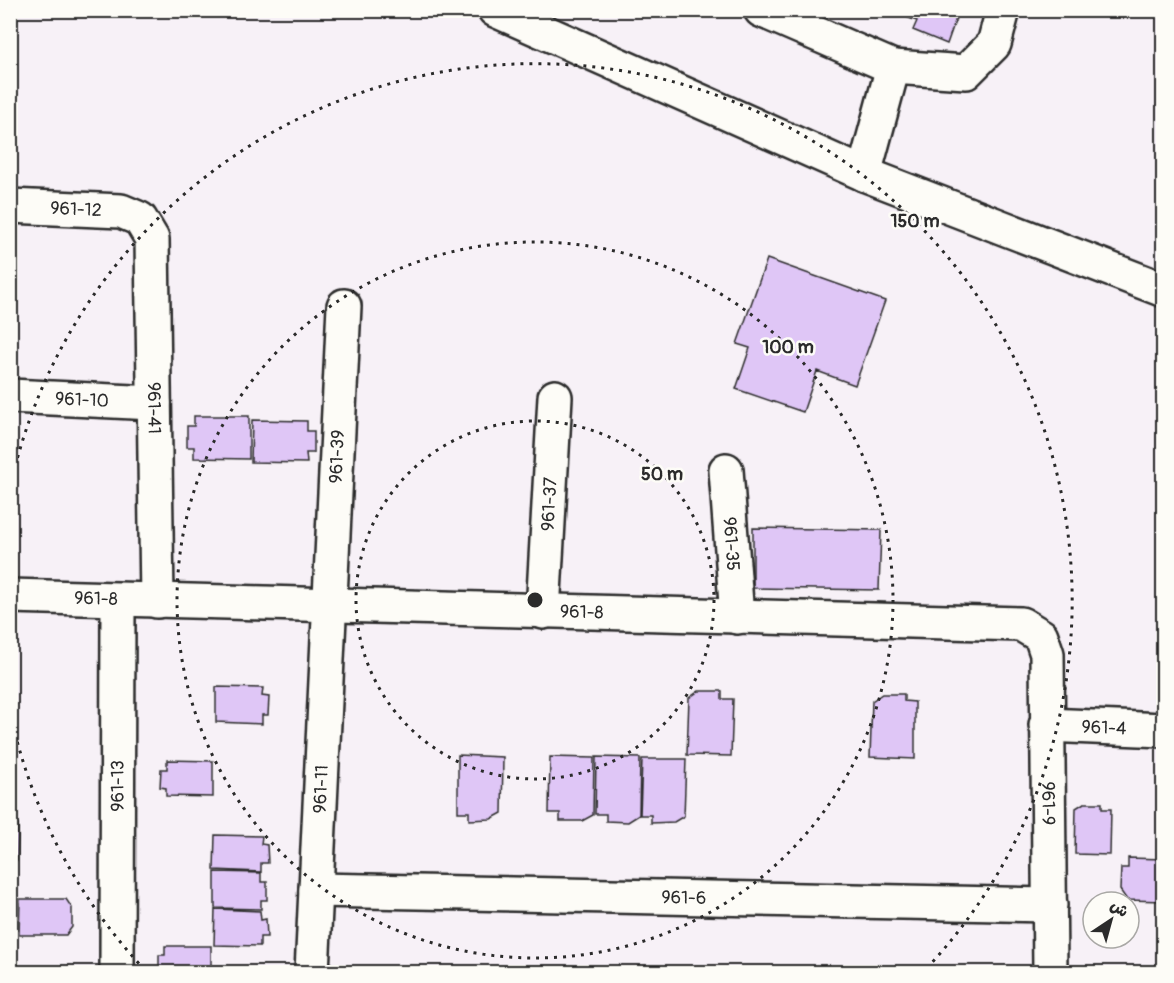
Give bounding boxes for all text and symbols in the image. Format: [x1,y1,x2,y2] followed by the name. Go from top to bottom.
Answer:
[50,197,102,222] street label: 961-12
[891,210,940,233] text: 150 m
[762,336,814,359] text: 100 m
[142,382,166,434] street label: 961-41
[54,387,109,413] street label: 961-10
[324,429,350,484] street label: 961-39
[641,463,683,486] text: 50 m
[537,476,563,532] street label: 961-37
[718,516,745,572] street label: 961-35
[74,587,118,611] street label: 961-8
[525,590,545,610] centre of rings
[560,600,604,624] street label: 961-8
[1081,716,1127,740] street label: 961-4
[106,760,130,812] street label: 961-13
[309,764,334,814] street label: 961-11
[1036,781,1060,825] street label: 961-9
[661,886,707,910] street label: 961-6
[1081,890,1141,950] north arrow
[1106,895,1132,922] text: ش

